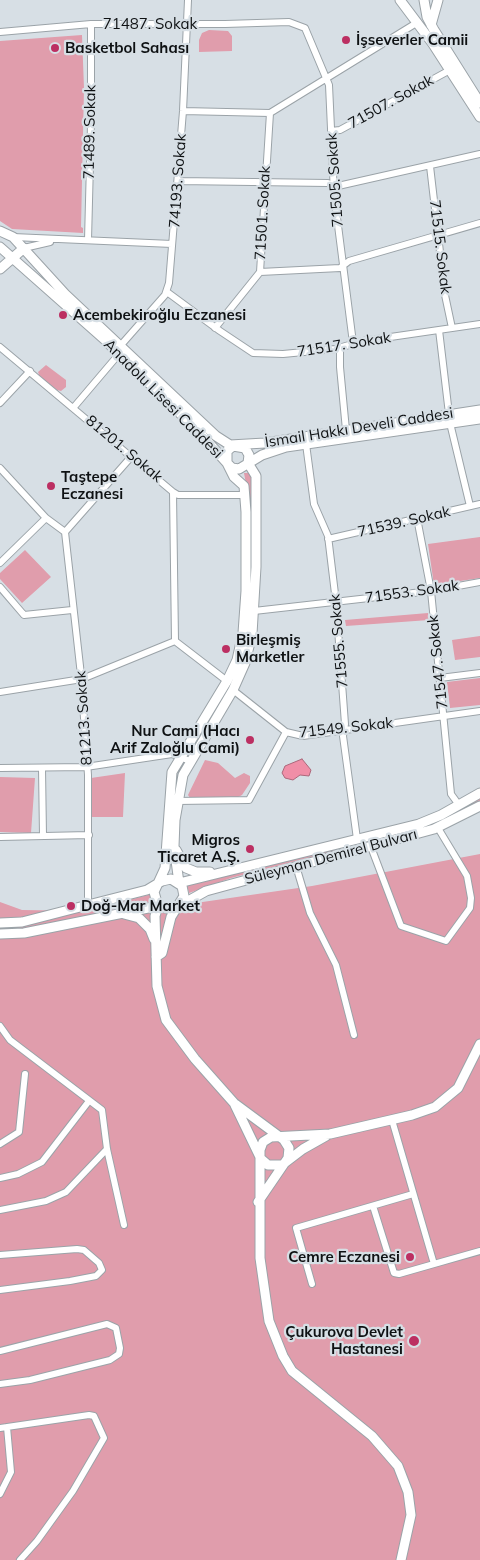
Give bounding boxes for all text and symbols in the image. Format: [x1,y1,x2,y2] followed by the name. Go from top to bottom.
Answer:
[103,15,197,33] street label: 71487. Sokak
[356,31,468,49] place label: İşseverler Camii
[340,34,352,46] marker: İşseverler Camii
[65,39,189,57] place label: Basketbol Sahası
[49,42,61,54] marker: Basketbol Sahası
[345,71,437,133] street label: 71507. Sokak
[80,85,100,179] street label: 71489. Sokak
[323,132,347,228] street label: 71505. Sokak
[166,133,190,229] street label: 74193. Sokak
[252,165,274,261] street label: 71501. Sokak
[425,199,455,295] street label: 71515. Sokak
[73,306,246,324] place label: Acembekiroğlu Eczanesi
[57,309,69,321] marker: Acembekiroğlu Eczanesi
[296,329,392,361] street label: 71517. Sokak
[100,336,226,462] street label: Anadolu Lisesi Caddesi
[264,404,454,452] street label: İsmail Hakkı Develi Caddesi
[82,412,166,486] street label: 81201. Sokak
[61,468,123,503] place label: Taştepe Eczanesi
[45,480,57,492] marker: Taştepe Eczanesi
[356,503,452,541] street label: 71539. Sokak
[364,577,460,607] street label: 71553. Sokak
[326,593,352,689] street label: 71555. Sokak
[424,614,452,710] street label: 71547. Sokak
[236,631,304,666] place label: Birleşmiş Marketler
[220,643,232,655] marker: Birleşmiş Marketler
[72,670,96,766] street label: 81213. Sokak
[298,714,394,742] street label: 71549. Sokak
[110,722,240,757] place label: Nur Cami (Hacı Arif Zaloğlu Cami)
[244,734,256,746] marker: Nur Cami (Hacı Arif Zaloğlu Cami)
[243,825,419,889] street label: Süleyman Demirel Bulvarı
[158,831,240,866] place label: Migros Ticaret A.Ş.
[244,843,256,855] marker: Migros Ticaret A.Ş.
[81,897,200,915] place label: Doğ-Mar Market
[65,900,77,912] marker: Doğ-Mar Market
[288,1248,400,1266] place label: Cemre Eczanesi
[404,1251,416,1263] marker: Cemre Eczanesi
[285,1323,403,1358] place label: Çukurova Devlet Hastanesi
[407,1334,421,1348] marker: Çukurova Devlet Hastanesi

